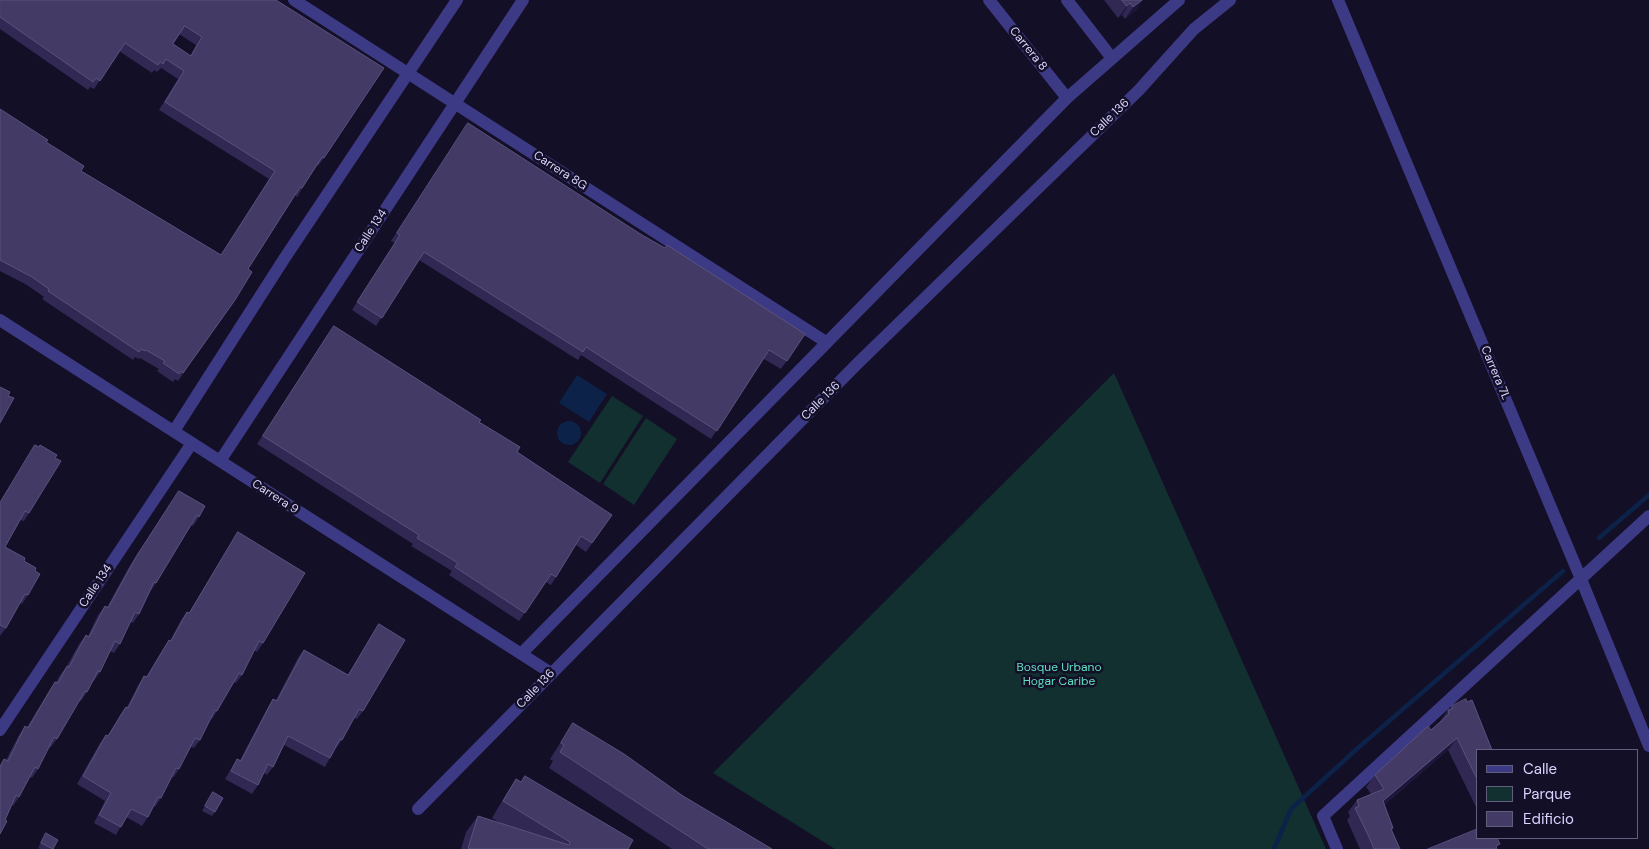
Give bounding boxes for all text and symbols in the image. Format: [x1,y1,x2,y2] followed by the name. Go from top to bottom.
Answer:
[1006,24,1050,74] street label: Carrera 8
[1087,96,1133,140] street label: Calle 136
[530,148,590,194] street label: Carrera 8G
[352,207,390,255] street label: Calle 134
[1477,344,1513,402] street label: Carrera 7L
[799,379,843,423] street label: Calle 136
[249,477,301,517] street label: Carrera 9
[76,562,116,610] street label: Calle 134
[1016,661,1102,689] park label: Bosque Urbano Hogar Caribe
[514,666,558,712] street label: Calle 136
[1476,749,1639,839] legend
[1523,759,1557,779] text: Calle
[1523,784,1571,804] text: Parque
[1523,809,1574,829] text: Edificio

